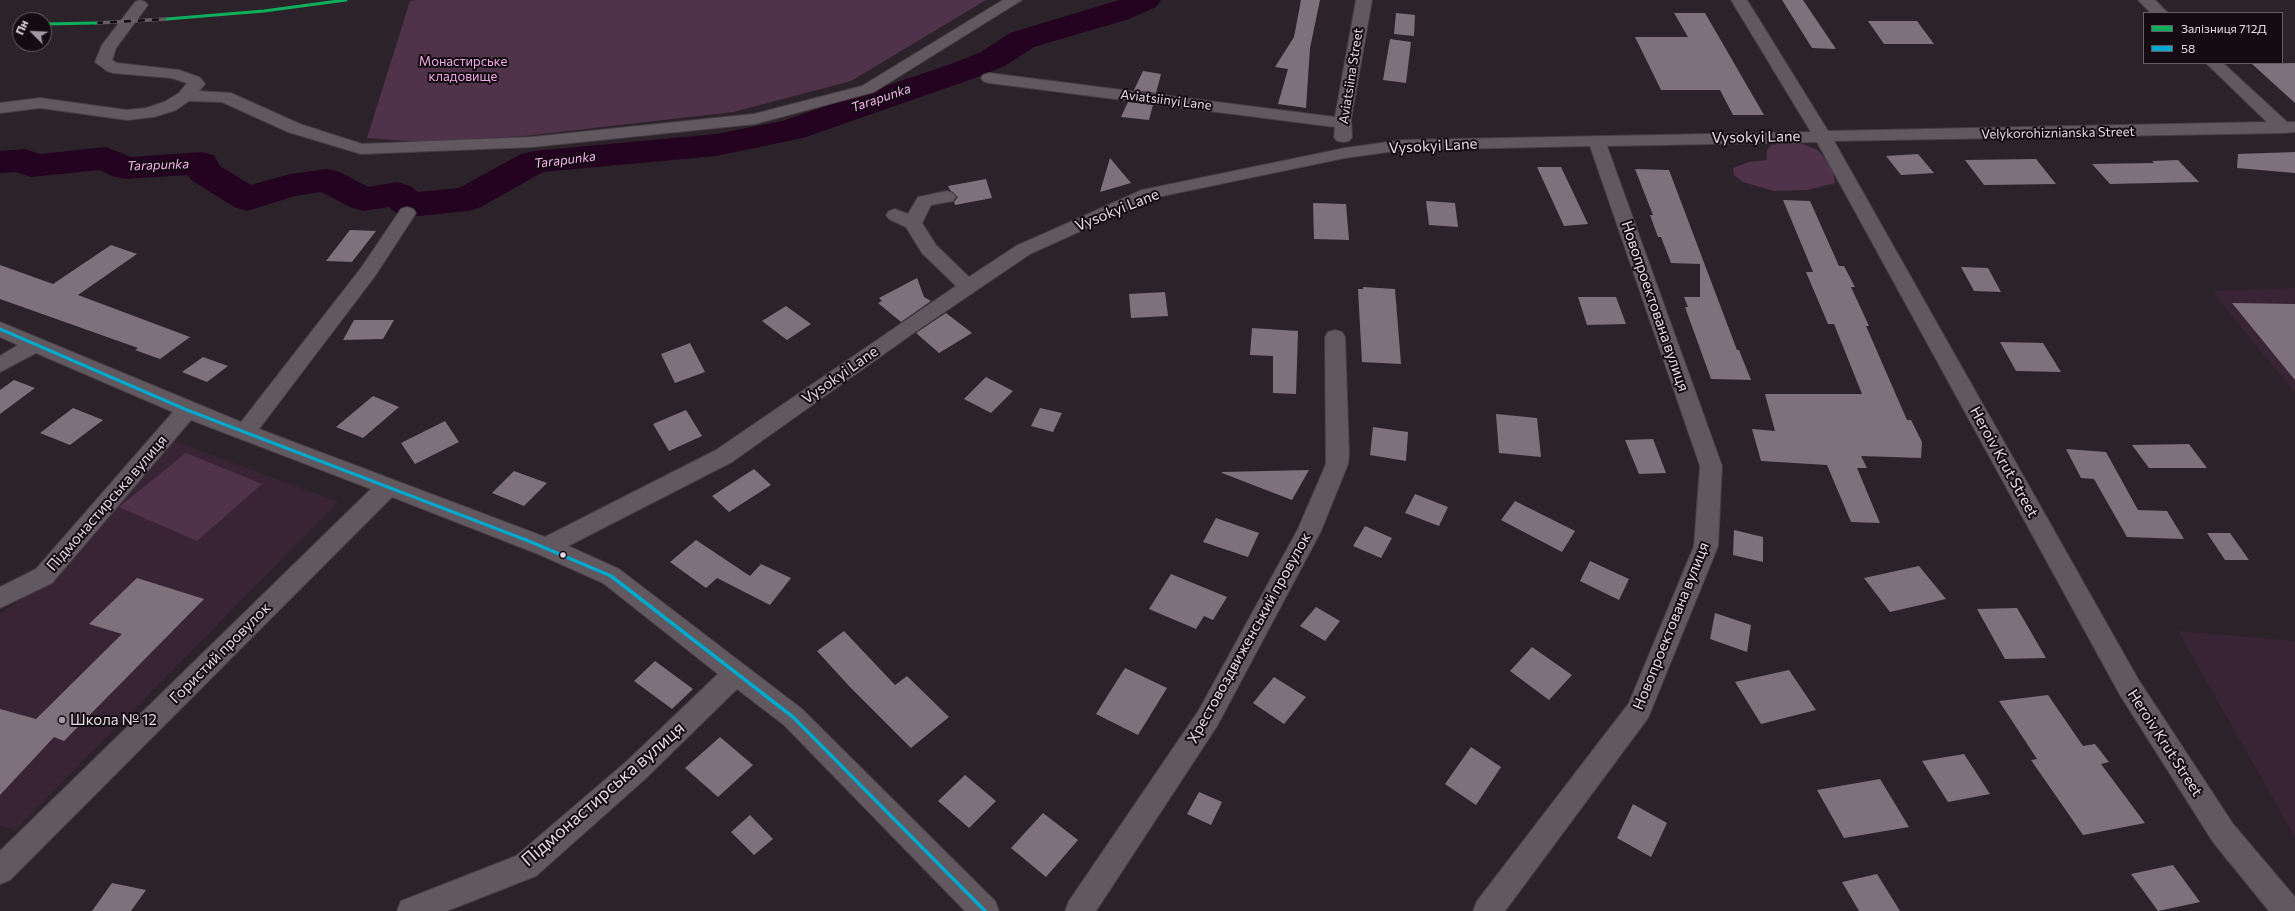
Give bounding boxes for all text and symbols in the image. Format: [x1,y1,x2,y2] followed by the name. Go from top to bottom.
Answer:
[12,12,52,52] north arrow
[2143,12,2283,64] legend
[13,18,30,37] text: Пн
[2181,21,2267,35] text: Залізниця 712Д
[1336,27,1366,125] street label: Aviatsiina Street
[2181,41,2195,55] text: 58
[419,54,507,85] park label: Монастирське кладовище
[849,81,913,115] water label: Tarapunka
[1120,87,1212,113] street label: Aviatsiinyi Lane
[1981,124,2135,142] street label: Velykorohiznianska Street
[1711,127,1801,147] street label: Vysokyi Lane
[1388,135,1478,157] street label: Vysokyi Lane
[533,148,597,172] water label: Tarapunka
[127,156,189,174] water label: Tarapunka
[1072,185,1162,235] street label: Vysokyi Lane
[1617,218,1693,394] street label: Новопроектована вулиця
[798,342,882,408] street label: Vysokyi Lane
[1966,403,2042,521] street label: Heroiv Krut Street
[43,431,171,575] street label: Підмонастирська вулиця
[1183,530,1315,746] street label: Хрестовоздвиженський провулок
[1629,540,1713,712] street label: Новопроектована вулиця
[558,550,568,560] unlabelled marker
[166,599,274,707] street label: Гористий провулок
[2124,686,2206,800] street label: Heroiv Krut Street
[70,711,157,729] place label: Школа № 12
[57,715,67,725] marker: Школа № 12
[517,717,689,871] street label: Підмонастирська вулиця

